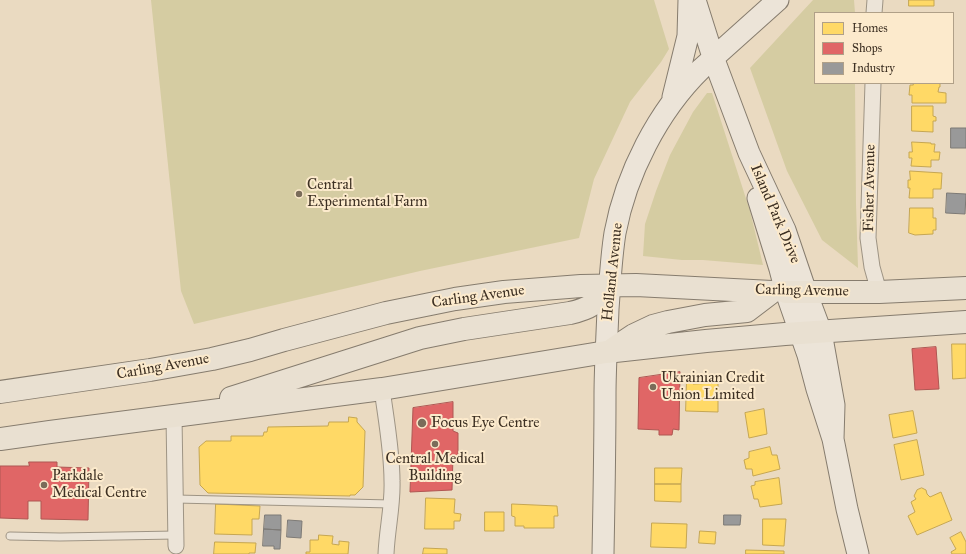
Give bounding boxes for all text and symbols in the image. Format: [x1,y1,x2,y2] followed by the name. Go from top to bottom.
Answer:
[814,12,954,84] legend
[852,21,888,35] text: Homes
[852,41,882,55] text: Shops
[852,61,895,75] text: Industry
[860,144,880,232] street label: Fisher Avenue
[746,162,804,266] street label: Island Park Drive
[307,176,428,211] place label: Central Experimental Farm
[294,189,304,199] marker: Central Experimental Farm
[599,222,627,322] street label: Holland Avenue
[755,281,849,301] street label: Carling Avenue
[430,282,526,312] street label: Carling Avenue
[115,350,211,384] street label: Carling Avenue
[661,369,765,404] place label: Ukrainian Credit Union Limited
[648,382,658,392] marker: Ukrainian Credit Union Limited
[431,414,540,432] place label: Focus Eye Centre
[416,417,428,429] marker: Focus Eye Centre
[430,439,440,449] marker: Central Medical Building
[386,450,484,485] place label: Central Medical Building
[52,467,147,502] place label: Parkdale Medical Centre
[39,480,49,490] marker: Parkdale Medical Centre

